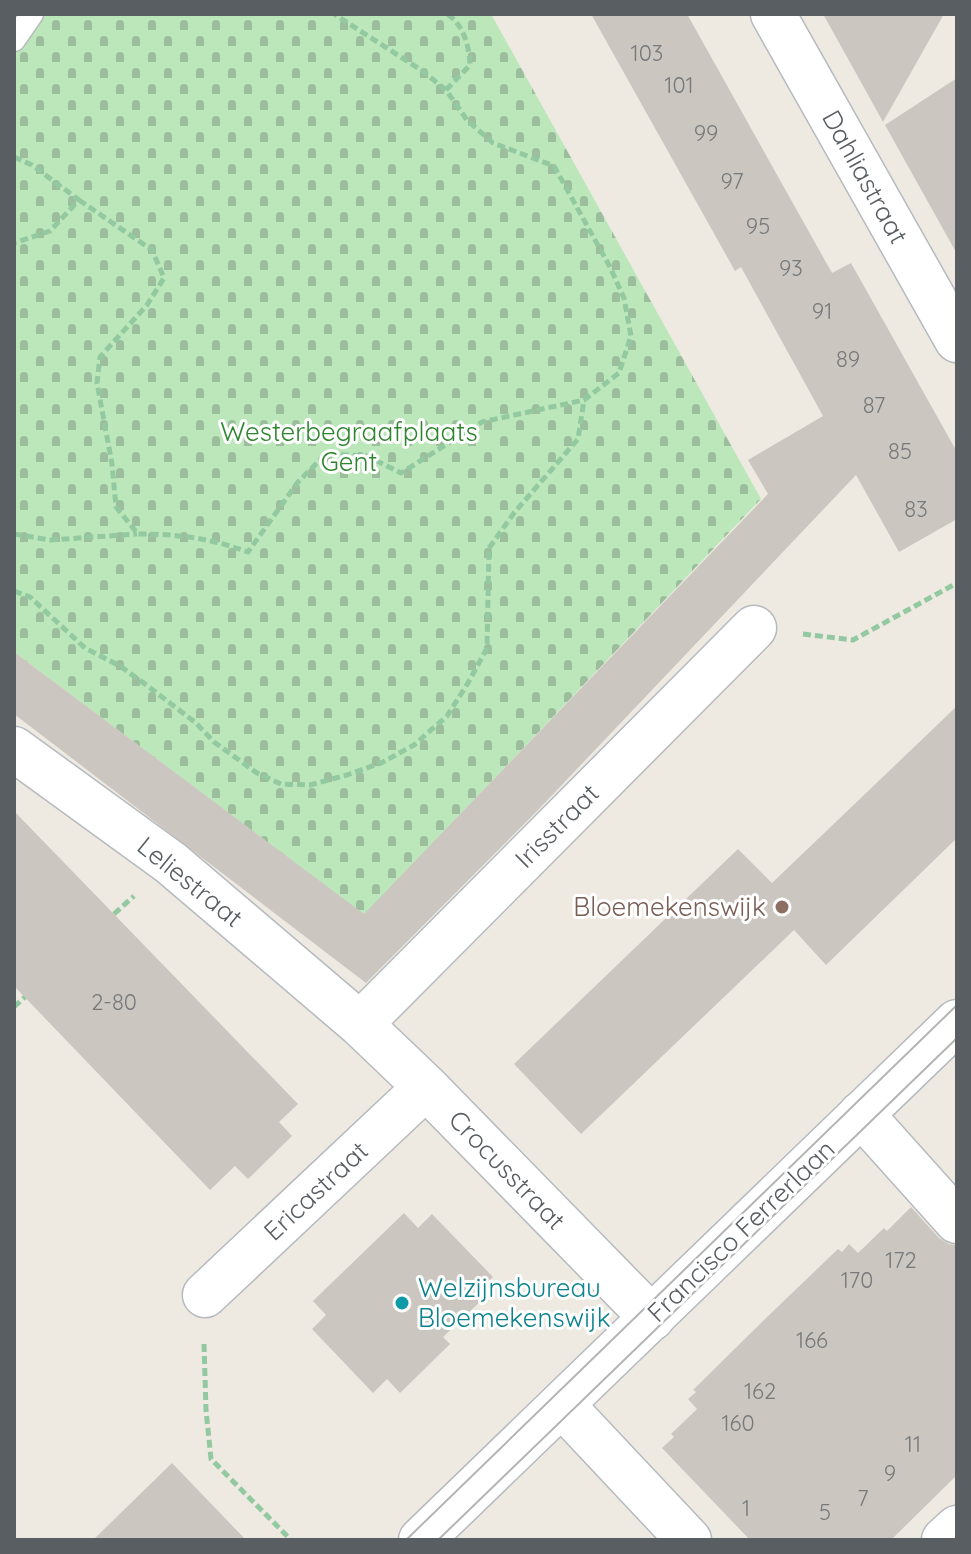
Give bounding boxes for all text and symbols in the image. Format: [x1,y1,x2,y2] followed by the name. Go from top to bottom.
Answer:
[631,39,663,67] house number: 103
[664,71,694,99] house number: 101
[815,104,916,249] street label: Dahliastraat
[694,119,718,147] house number: 99
[721,167,743,195] house number: 97
[746,212,770,240] house number: 95
[779,254,803,282] house number: 93
[812,297,832,325] house number: 91
[836,345,860,373] house number: 89
[863,391,885,419] house number: 87
[220,415,478,478] park label: Westerbegraafplaats Gent
[888,437,912,465] house number: 85
[904,495,928,523] house number: 83
[508,777,606,875] street label: Irisstraat
[131,829,250,934] street label: Leliestraat
[573,890,766,923] place label: Bloemekenswijk
[773,898,791,916] marker: Bloemekenswijk
[91,988,137,1016] house number: 2-80
[442,1103,573,1236] street label: Crocusstraat
[640,1132,841,1329] street label: Francisco Ferrerlaan
[257,1134,375,1247] street label: Ericastraat
[885,1246,917,1274] house number: 172
[841,1266,873,1294] house number: 170
[418,1271,611,1334] place label: Welzijnsbureau Bloemekenswijk
[393,1294,411,1312] marker: Welzijnsbureau Bloemekenswijk
[796,1326,828,1354] house number: 166
[744,1377,776,1405] house number: 162
[721,1409,755,1437] house number: 160
[905,1430,921,1458] house number: 11
[884,1459,896,1487] house number: 9
[857,1484,869,1512] house number: 7
[742,1494,750,1522] house number: 1
[819,1498,831,1526] house number: 5

